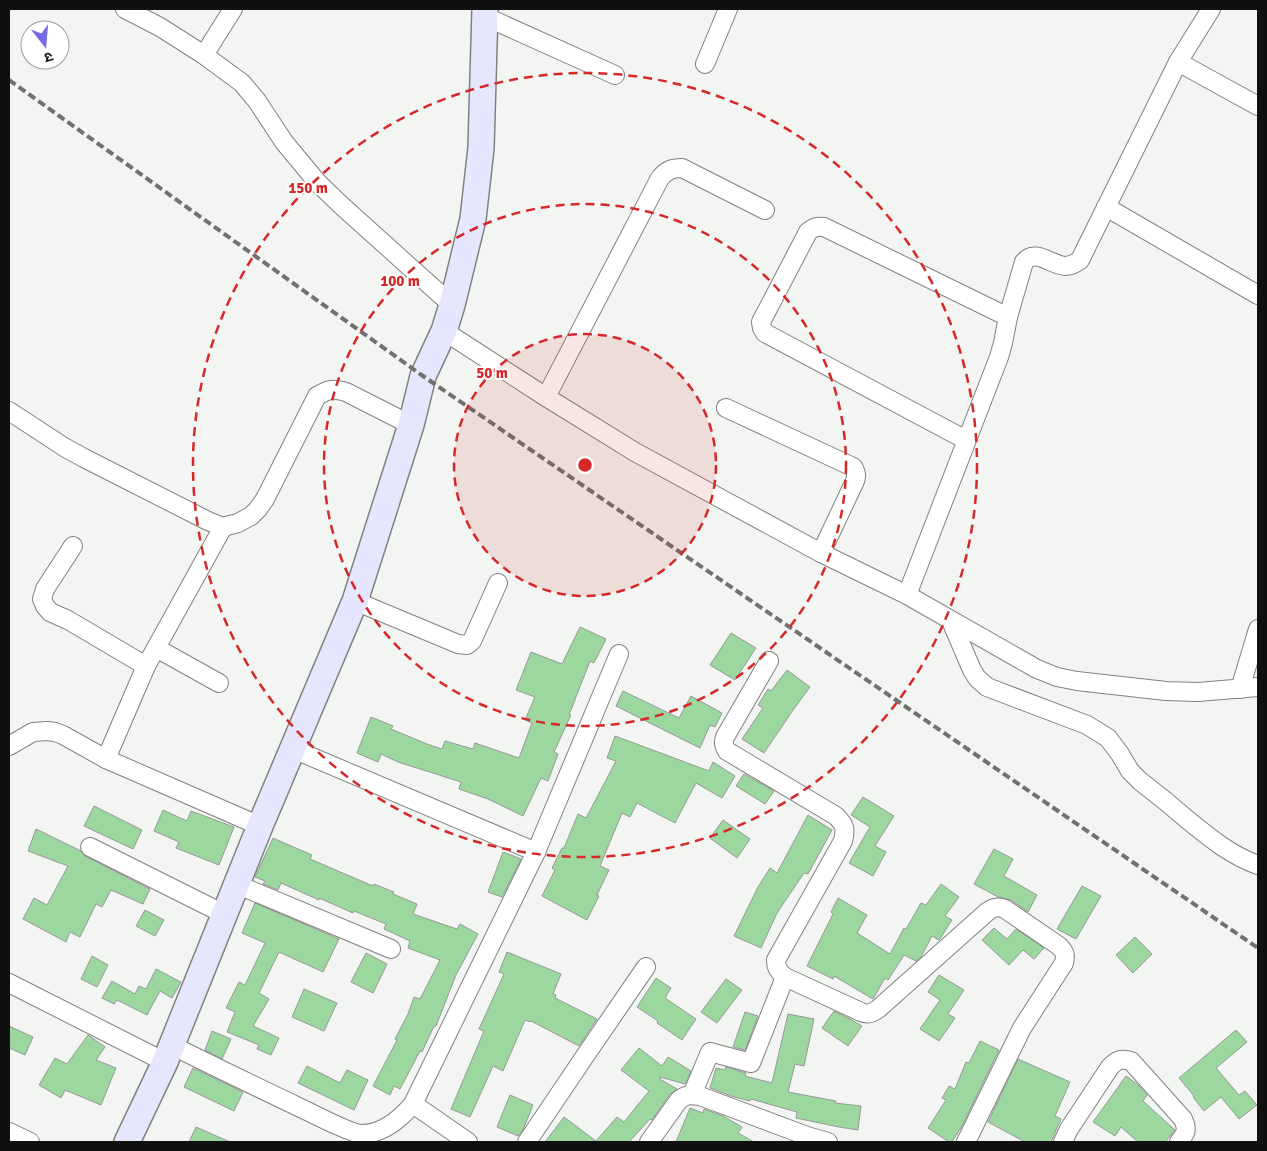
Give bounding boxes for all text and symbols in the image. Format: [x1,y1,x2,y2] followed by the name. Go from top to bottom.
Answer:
[20,20,70,70] north arrow
[41,48,55,67] text: उ
[288,179,328,197] text: 150 m
[380,272,420,290] text: 100 m
[476,364,508,382] text: 50 m
[576,456,594,474] centre of rings

